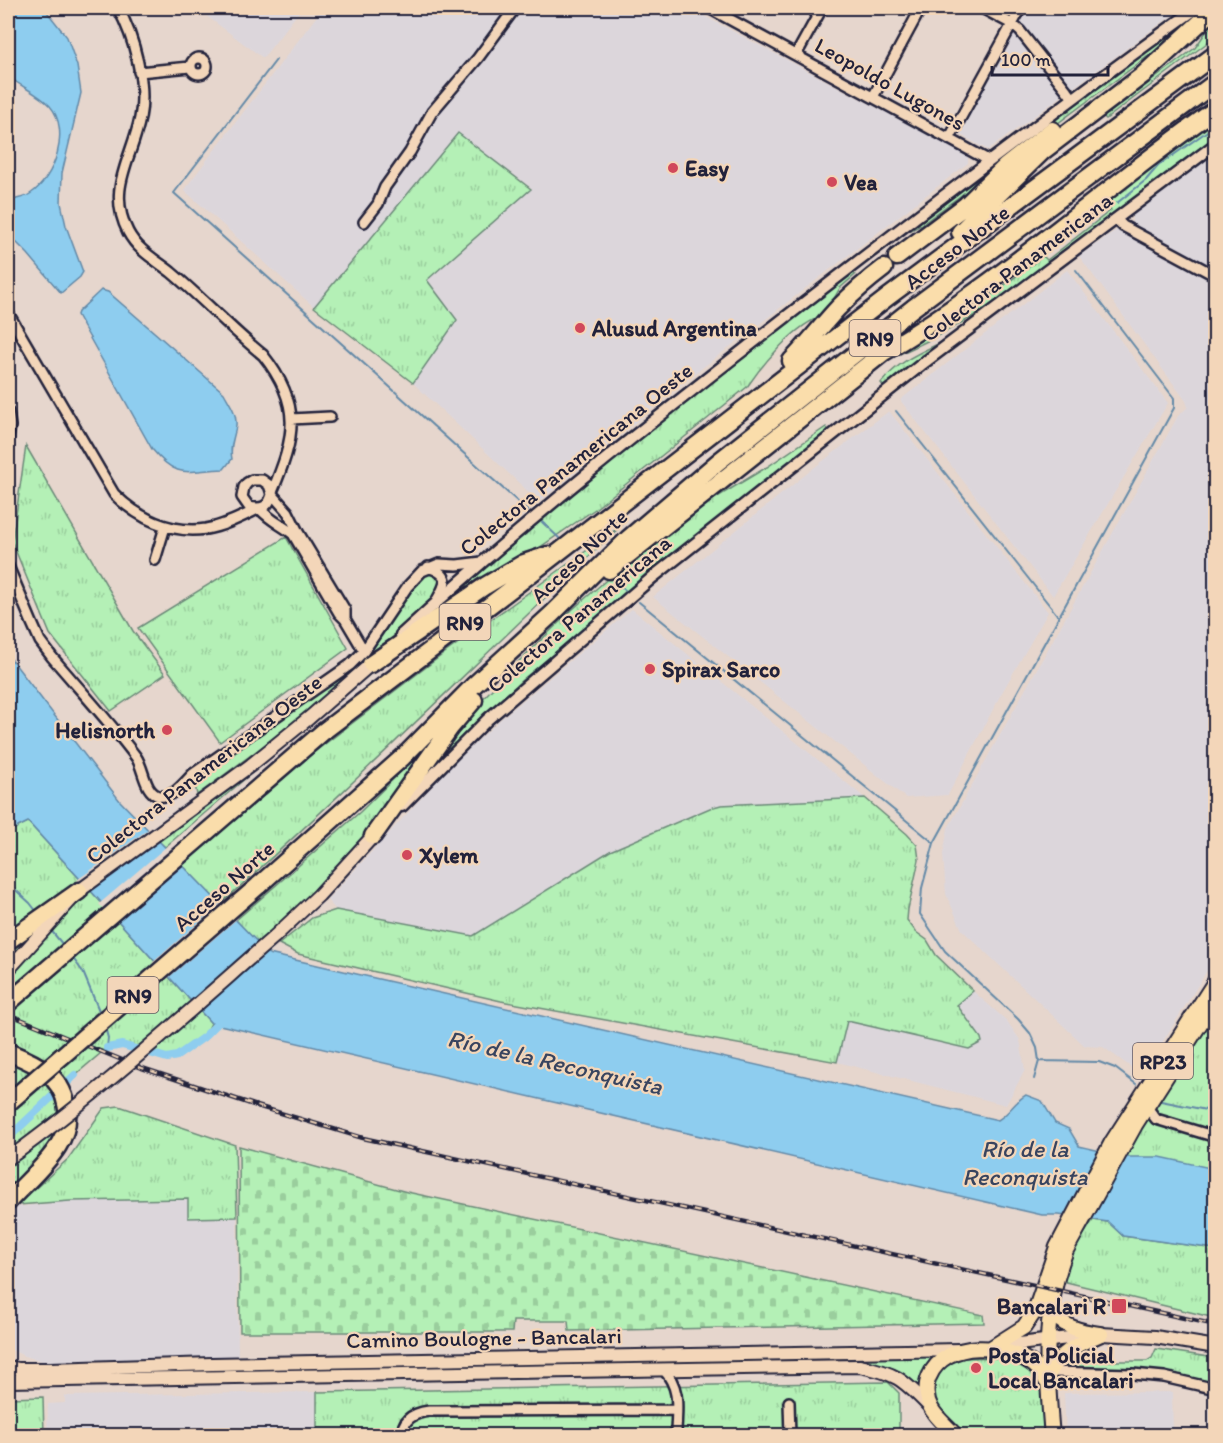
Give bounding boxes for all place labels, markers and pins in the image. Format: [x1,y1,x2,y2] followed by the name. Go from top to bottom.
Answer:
[685,155,729,182] place label: Easy
[666,161,680,175] marker: Easy
[844,169,878,196] place label: Vea
[825,175,839,189] marker: Vea
[591,315,757,342] place label: Alusud Argentina
[573,321,587,335] marker: Alusud Argentina
[662,656,780,683] place label: Spirax Sarco
[643,662,657,676] marker: Spirax Sarco
[55,717,155,744] place label: Helisnorth
[160,723,174,737] marker: Helisnorth
[419,842,479,869] place label: Xylem
[400,848,414,862] marker: Xylem
[997,1293,1106,1320] place label: Bancalari R
[1110,1297,1128,1315] marker: Bancalari R
[988,1342,1134,1394] place label: Posta Policial Local Bancalari
[969,1361,983,1375] marker: Posta Policial Local Bancalari

